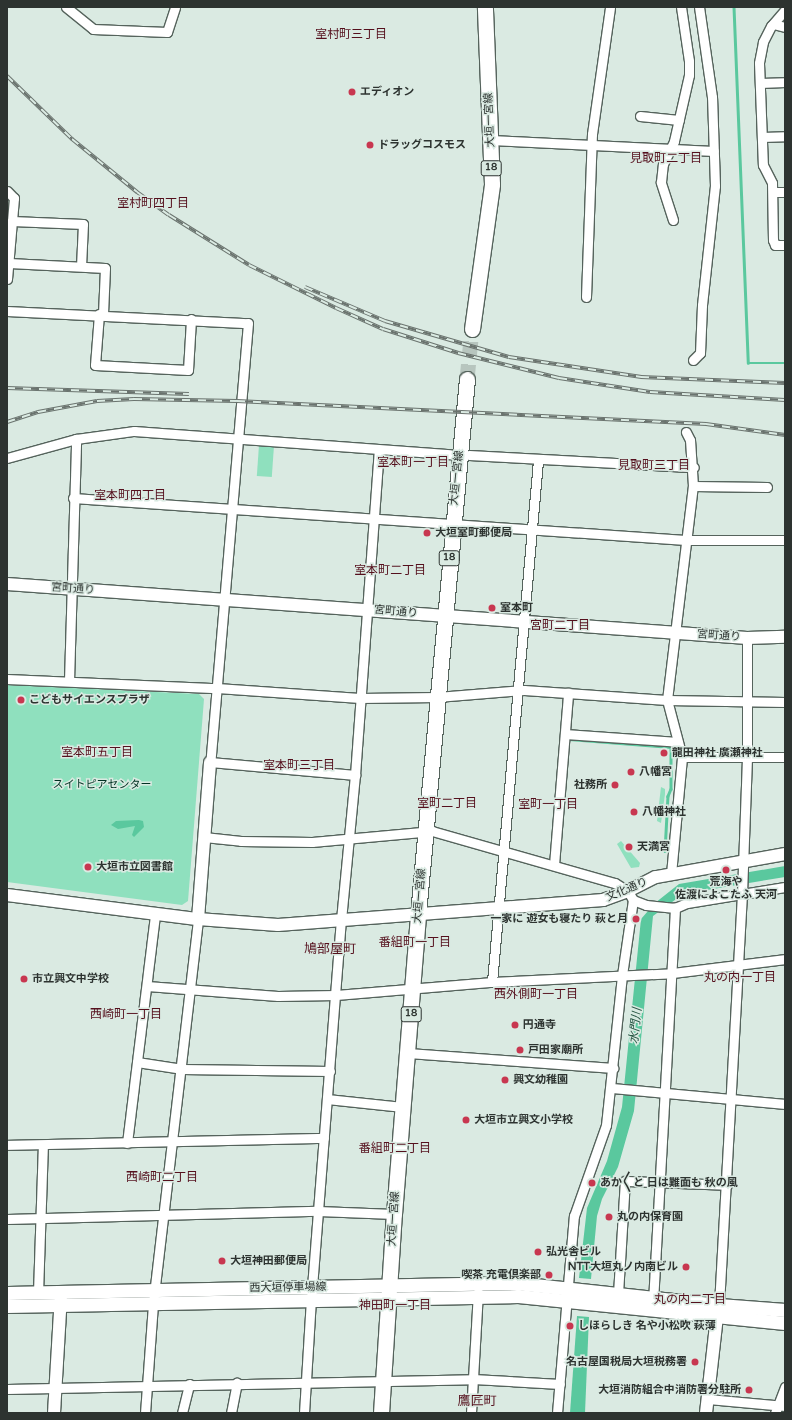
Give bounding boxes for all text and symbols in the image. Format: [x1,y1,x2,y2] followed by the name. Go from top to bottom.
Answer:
[315,28,387,42] district label: 室村町三丁目
[360,85,415,99] place label: エディオン
[347,87,357,97] marker: エディオン
[482,92,498,148] street label: 大垣一宮線
[378,138,466,152] place label: ドラッグコスモス
[365,140,375,150] marker: ドラッグコスモス
[630,152,702,166] district label: 見取町二丁目
[480,160,502,176] road number: 18
[117,197,189,211] district label: 室村町四丁目
[448,450,466,506] street label: 大垣一宮線
[377,456,449,470] district label: 室本町一丁目
[618,459,690,473] district label: 見取町三丁目
[94,489,166,503] district label: 室本町四丁目
[435,526,512,540] place label: 大垣室町郵便局
[422,528,432,538] marker: 大垣室町郵便局
[438,550,460,566] road number: 18
[354,564,426,578] district label: 室本町二丁目
[51,581,95,597] street label: 宮町通り
[500,601,533,615] place label: 室本町
[487,603,497,613] marker: 室本町
[374,604,418,620] street label: 宮町通り
[530,619,590,633] district label: 宮町二丁目
[697,628,741,644] street label: 宮町通り
[29,693,150,707] place label: こどもサイエンスプラザ
[16,695,26,705] marker: こどもサイエンスプラザ
[61,746,133,760] district label: 室本町五丁目
[672,746,763,760] place label: 龍田神社 廣瀬神社
[659,748,669,758] marker: 龍田神社 廣瀬神社
[263,759,335,773] district label: 室本町三丁目
[639,765,672,779] place label: 八幡宮
[626,767,636,777] marker: 八幡宮
[53,778,151,792] park label: スイトピアセンター
[574,778,607,792] place label: 社務所
[610,780,620,790] marker: 社務所
[417,797,477,811] district label: 室町二丁目
[518,798,578,812] district label: 室町一丁目
[642,805,686,819] place label: 八幡神社
[629,807,639,817] marker: 八幡神社
[637,840,670,854] place label: 天満宮
[624,842,634,852] marker: 天満宮
[96,860,173,874] place label: 大垣市立図書館
[83,862,93,872] marker: 大垣市立図書館
[721,865,731,875] marker: 荒海や 佐渡によこたふ 天河
[411,868,429,924] street label: 大垣一宮線
[604,875,650,905] street label: 文化通り
[675,876,777,902] place label: 荒海や 佐渡によこたふ 天河
[490,912,628,926] place label: 一家に 遊女も寝たり 萩と月
[631,914,641,924] marker: 一家に 遊女も寝たり 萩と月
[379,936,451,950] district label: 番組町一丁目
[304,941,356,957] district label: 鳩部屋町
[704,971,776,985] district label: 丸の内一丁目
[32,972,109,986] place label: 市立興文中学校
[19,974,29,984] marker: 市立興文中学校
[494,988,578,1002] district label: 西外側町一丁目
[400,1006,422,1022] road number: 18
[627,1007,645,1045] water label: 水門川
[90,1008,162,1022] district label: 西崎町一丁目
[523,1018,556,1032] place label: 円通寺
[510,1020,520,1030] marker: 円通寺
[528,1043,583,1057] place label: 戸田家廟所
[515,1045,525,1055] marker: 戸田家廟所
[513,1073,568,1087] place label: 興文幼稚園
[500,1075,510,1085] marker: 興文幼稚園
[474,1113,573,1127] place label: 大垣市立興文小学校
[461,1115,471,1125] marker: 大垣市立興文小学校
[359,1142,431,1156] district label: 番組町二丁目
[126,1171,198,1185] district label: 西崎町二丁目
[600,1176,738,1190] place label: あか〱と 日は難面も 秋の風
[587,1178,597,1188] marker: あか〱と 日は難面も 秋の風
[385,1191,403,1247] street label: 大垣一宮線
[617,1210,683,1224] place label: 丸の内保育園
[604,1212,614,1222] marker: 丸の内保育園
[546,1245,601,1259] place label: 弘光舎ビル
[533,1247,543,1257] marker: 弘光舎ビル
[230,1254,307,1268] place label: 大垣神田郵便局
[217,1256,227,1266] marker: 大垣神田郵便局
[568,1260,678,1274] place label: NTT大垣丸ノ内南ビル
[681,1262,691,1272] marker: NTT大垣丸ノ内南ビル
[461,1268,541,1282] place label: 喫茶 充電倶楽部
[544,1270,554,1280] marker: 喫茶 充電倶楽部
[249,1281,327,1295] street label: 西大垣停車場線
[654,1293,726,1307] district label: 丸の内二丁目
[359,1299,431,1313] district label: 神田町一丁目
[578,1319,716,1333] place label: しほらしき 名や小松吹 萩薄
[565,1321,575,1331] marker: しほらしき 名や小松吹 萩薄
[566,1355,687,1369] place label: 名古屋国税局大垣税務署
[690,1357,700,1367] marker: 名古屋国税局大垣税務署
[598,1383,741,1397] place label: 大垣消防組合中消防署分駐所
[744,1385,754,1395] marker: 大垣消防組合中消防署分駐所
[458,1393,496,1409] district label: 鷹匠町

